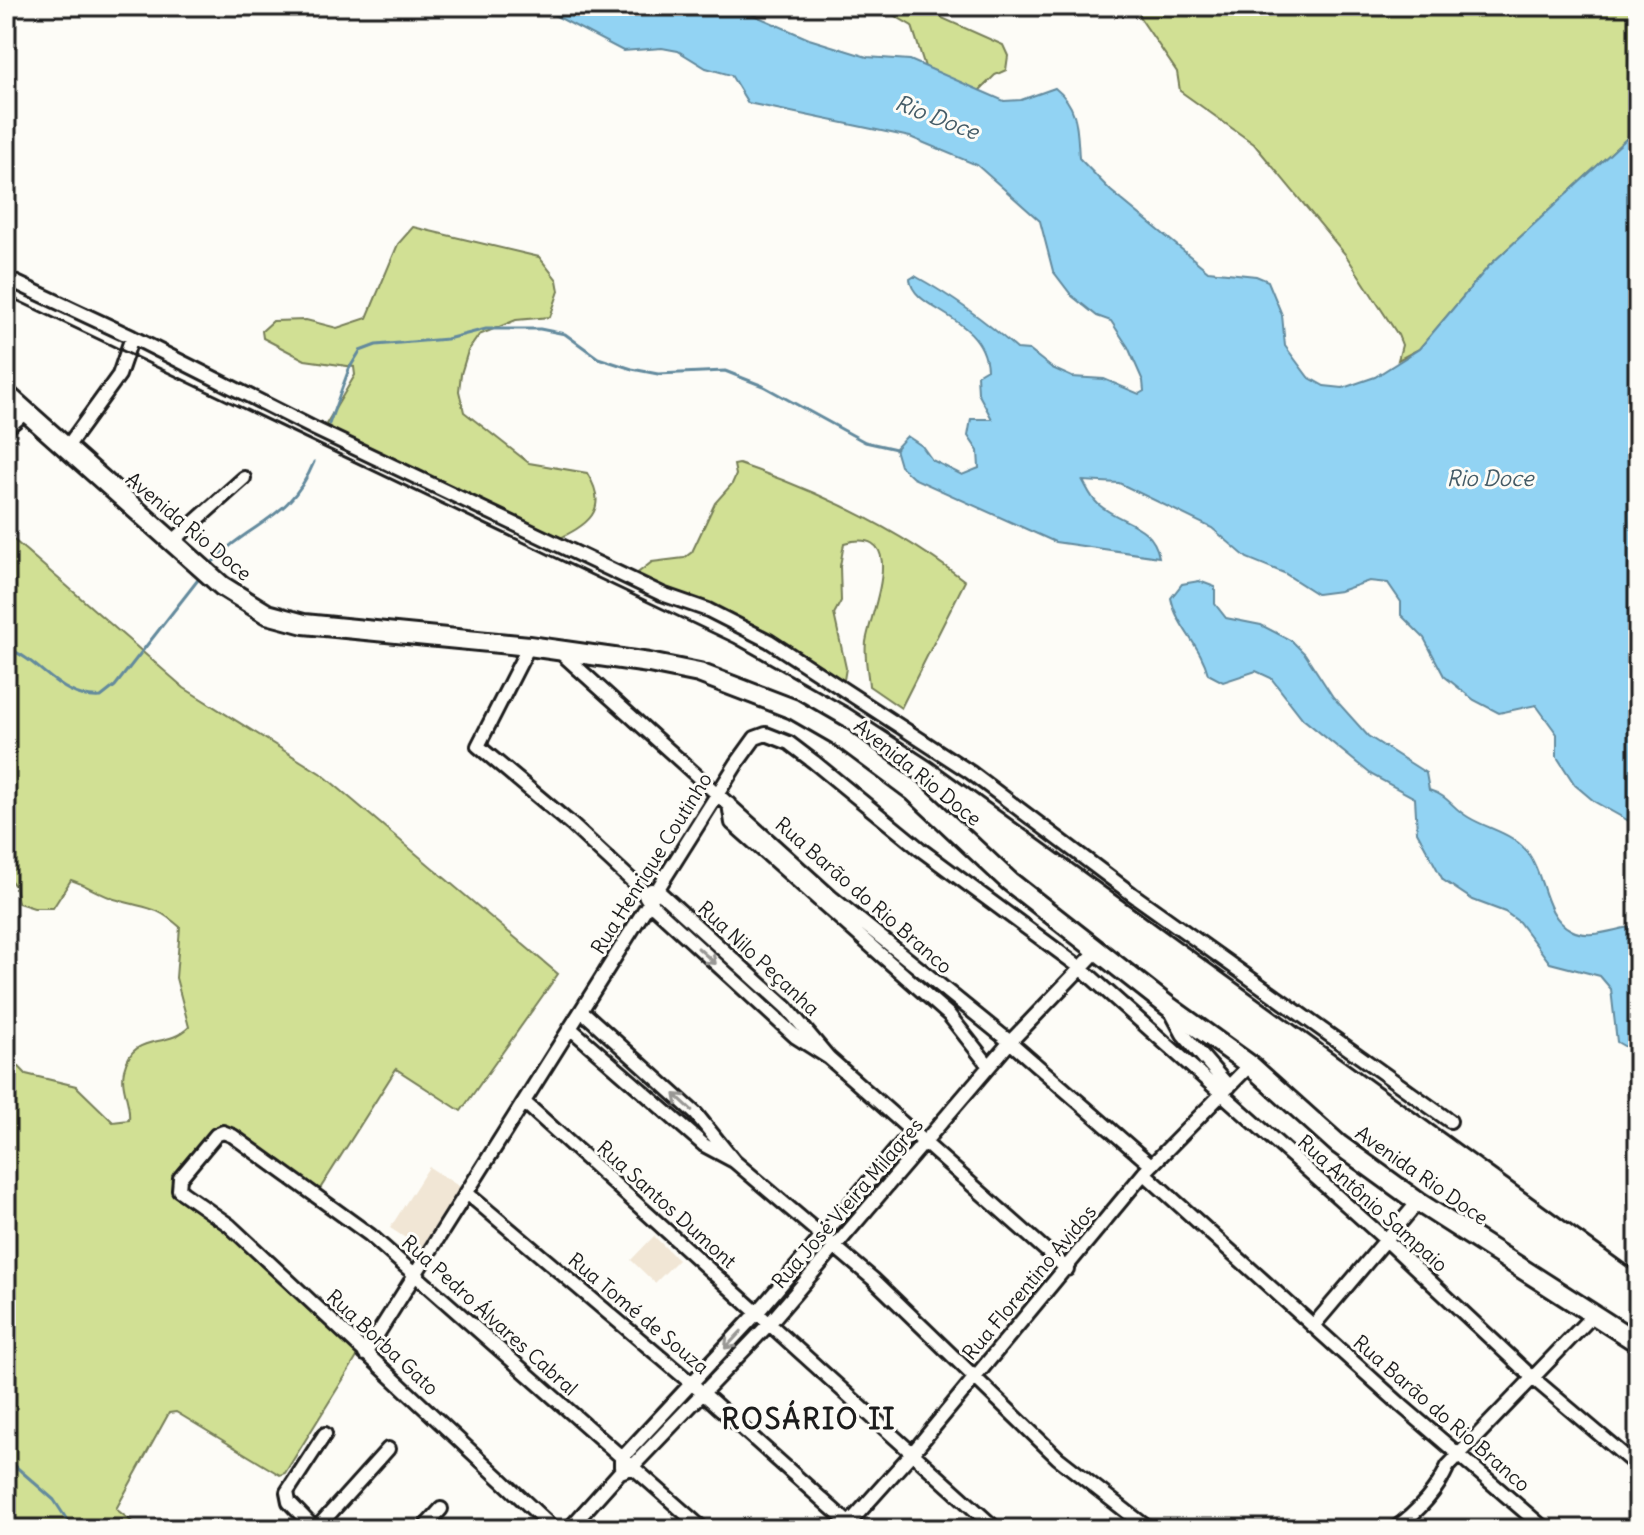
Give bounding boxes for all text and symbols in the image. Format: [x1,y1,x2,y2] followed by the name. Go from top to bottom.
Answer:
[891,88,985,146] water label: Rio Doce
[1446,464,1536,492] water label: Rio Doce
[121,466,257,586] street label: Avenida Rio Doce
[849,713,987,831] street label: Avenida Rio Doce
[585,768,717,958] street label: Rua Henrique Coutinho
[770,811,958,979] street label: Rua Barão do Rio Branco
[693,895,825,1021] street label: Rua Nilo Peçanha
[697,946,717,964] one-way arrow
[674,1094,694,1112] one-way arrow
[766,1113,928,1293] street label: Rua José Vieira Milagres
[1351,1120,1493,1230] street label: Avenida Rio Doce
[1293,1129,1453,1277] street label: Rua Antônio Sampaio
[592,1135,742,1273] street label: Rua Santos Dumont
[957,1199,1101,1365] street label: Rua Florentino Avidos
[397,1229,583,1401] street label: Rua Pedro Álvares Cabral
[564,1247,714,1379] street label: Rua Tomé de Souza
[322,1284,444,1400] street label: Rua Borba Gato
[724,1329,742,1349] one-way arrow
[1348,1329,1536,1497] street label: Rua Barão do Rio Branco
[721,1400,897,1437] district label: ROSÁRIO II

